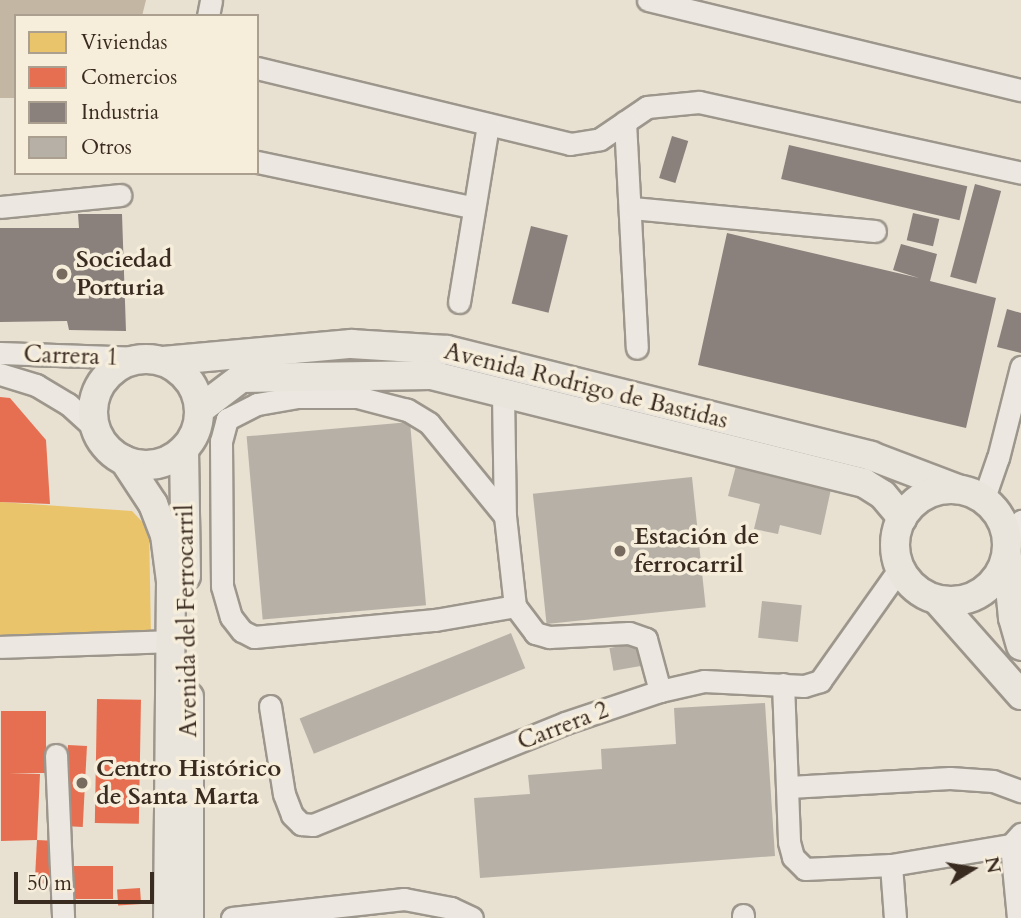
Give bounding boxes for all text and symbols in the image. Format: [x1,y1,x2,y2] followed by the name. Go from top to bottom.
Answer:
[14,14,259,175] legend
[81,28,168,57] text: Viviendas
[81,63,177,92] text: Comercios
[81,98,159,127] text: Industria
[81,133,132,162] text: Otros
[76,246,172,302] place label: Sociedad Porturia
[54,266,70,282] marker: Sociedad Porturia
[441,337,731,435] street label: Avenida Rodrigo de Bastidas
[23,340,119,372] street label: Carrera 1
[171,504,203,738] street label: Avenida del Ferrocarril
[634,523,759,579] place label: Estación de ferrocarril
[612,543,628,559] marker: Estación de ferrocarril
[513,696,613,756] street label: Carrera 2
[96,755,281,811] place label: Centro Histórico de Santa Marta
[74,775,90,791] marker: Centro Histórico de Santa Marta
[937,834,1007,904] north arrow
[978,854,1007,876] text: N
[18,858,158,902] scale bar
[27,869,72,898] text: 50 m

